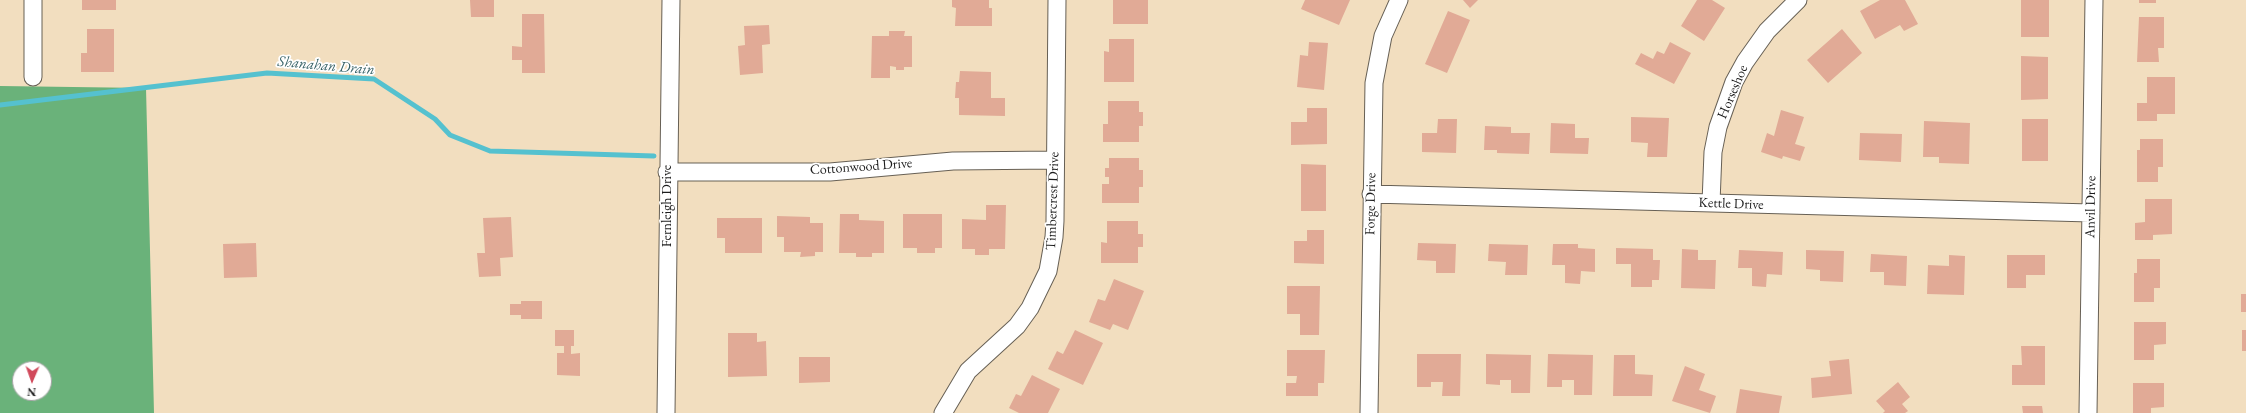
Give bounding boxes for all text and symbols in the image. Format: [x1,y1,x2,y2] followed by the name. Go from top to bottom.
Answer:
[277,53,375,79] water label: Shanahan Drain
[1714,62,1752,122] street label: Horseshoe
[1043,152,1063,250] street label: Timbercrest Drive
[809,155,913,179] street label: Cottonwood Drive
[659,165,675,247] street label: Fernleigh Drive
[1362,173,1380,235] street label: Forge Drive
[2082,176,2100,238] street label: Anvil Drive
[1698,194,1764,214] street label: Kettle Drive
[12,361,52,401] north arrow
[27,385,36,399] text: N

